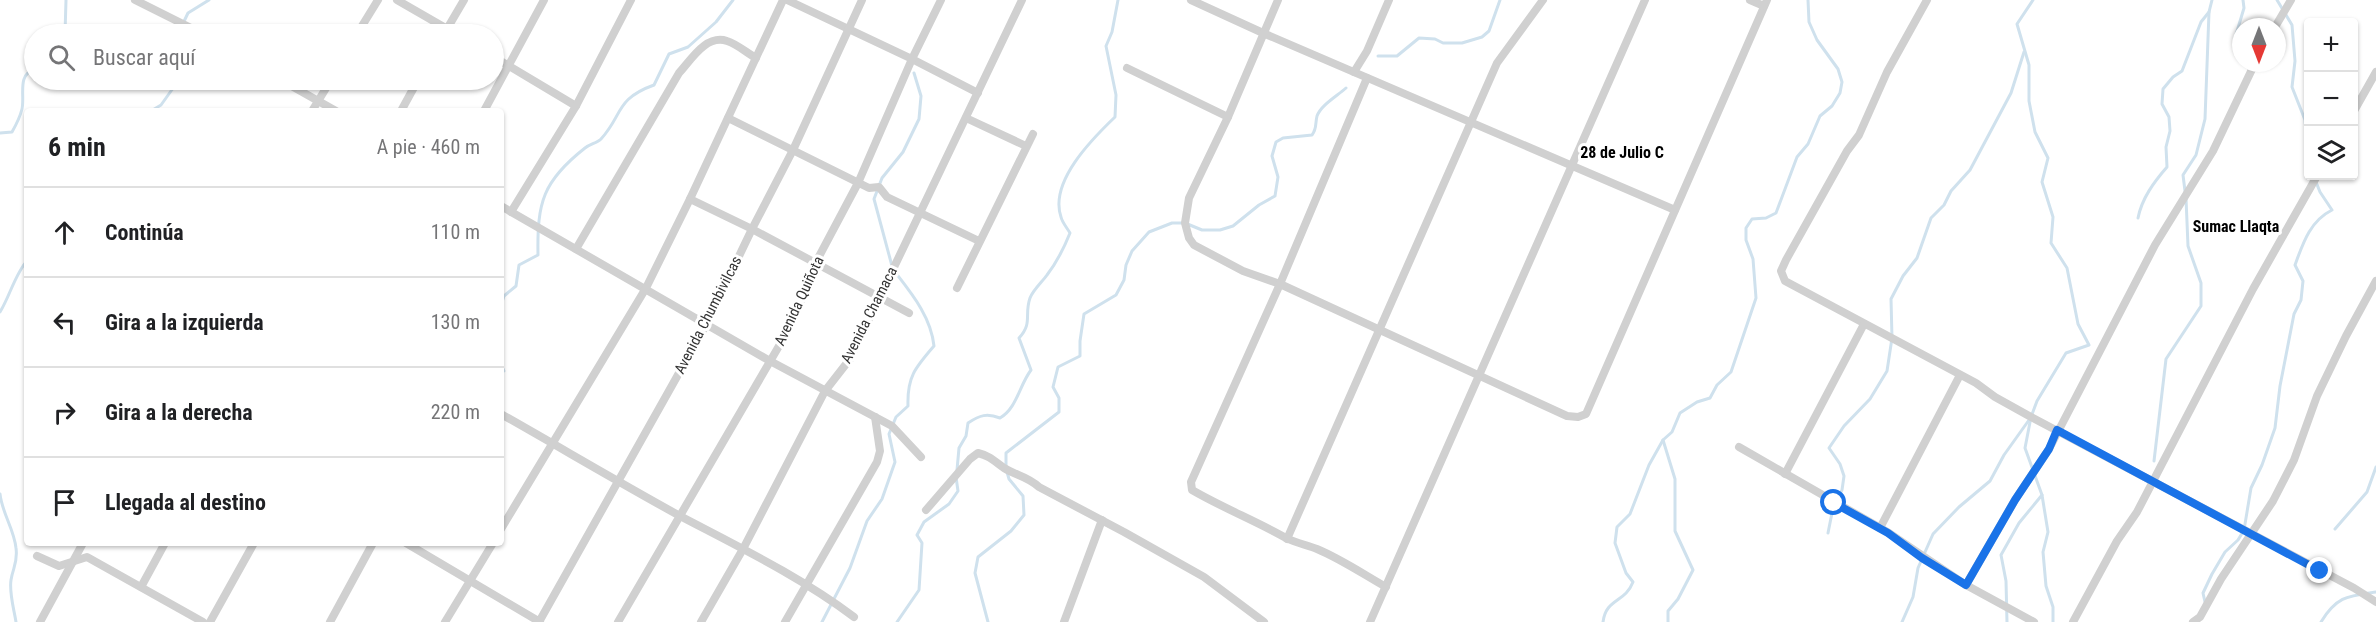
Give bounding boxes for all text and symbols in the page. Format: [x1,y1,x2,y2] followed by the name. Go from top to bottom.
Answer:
[2232,18,2286,72] north arrow
[2304,18,2358,180] map controls
[2304,18,2358,72] button: +
[24,24,504,90] search box
[45,41,78,74] icon: search
[93,45,196,70] text: Buscar aquí
[2304,72,2358,126] button: −
[2304,126,2358,180] button: layers
[48,132,106,162] text: 6 min
[377,135,480,159] text: A pie · 460 m
[1580,143,1664,162] district label: 28 de Julio C
[48,216,81,249] icon: ahead
[2193,217,2280,236] district label: Sumac Llaqta
[105,220,184,245] text: Continúa
[431,220,480,244] text: 110 m
[671,253,746,377] street label: Avenida Chumbivilcas
[770,253,828,349] street label: Avenida Quiñota
[837,264,901,366] street label: Avenida Chamaca
[48,306,81,339] icon: left
[105,310,264,335] text: Gira a la izquierda
[431,310,480,334] text: 130 m
[48,396,81,429] icon: right
[105,400,253,425] text: Gira a la derecha
[431,400,480,424] text: 220 m
[48,486,81,519] icon: arrive
[1820,489,1846,515] route start
[105,490,266,515] text: Llegada al destino
[2306,557,2332,583] route end

